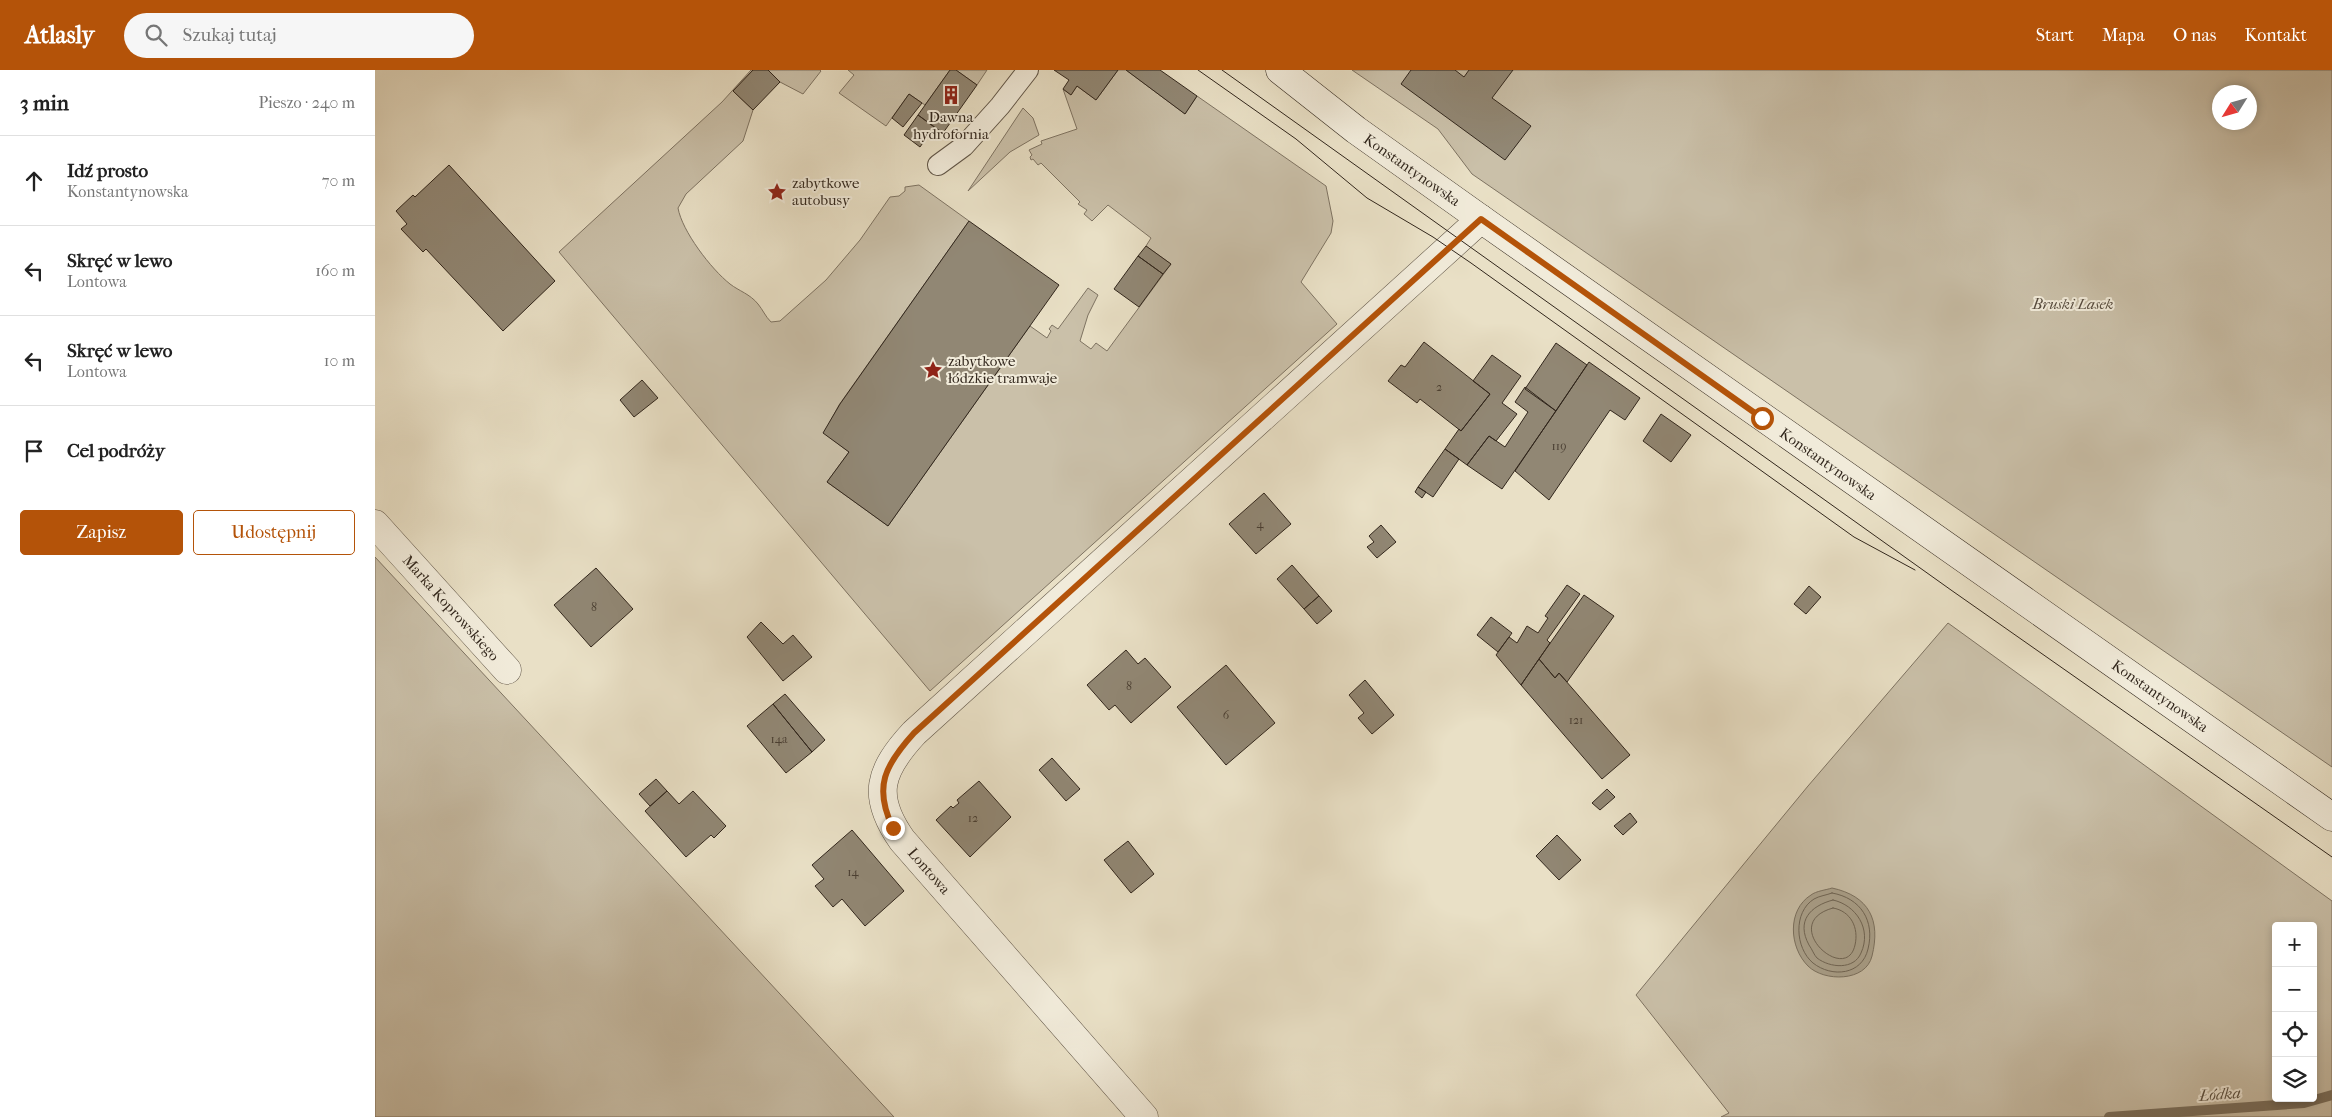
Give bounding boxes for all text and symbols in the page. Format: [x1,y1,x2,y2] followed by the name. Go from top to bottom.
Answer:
[124,13,474,58] search box
[25,21,94,49] text: Atlasly
[142,21,170,49] icon: search
[182,24,277,46] text: Szukaj tutaj
[2036,25,2074,46] text: Start
[2102,25,2145,46] text: Mapa
[2173,25,2216,46] text: O nas
[2244,25,2307,46] text: Kontakt
[940,84,962,106] building icon: Dawna hydrofornia
[2212,85,2257,130] north arrow
[20,91,69,115] text: 3 min
[258,93,355,112] text: Pieszo · 240 m
[913,108,990,143] place label: Dawna hydrofornia
[1360,130,1465,211] street label: Konstantynowska
[67,160,148,182] text: Idź prosto
[20,167,48,195] icon: ahead
[322,171,355,190] text: 70 m
[792,174,860,209] place label: zabytkowe autobusy
[766,181,788,203] place icon: zabytkowe autobusy
[67,182,188,201] text: Konstantynowska
[67,250,173,272] text: Skręć w lewo
[20,257,48,285] icon: left
[315,261,355,280] text: 160 m
[67,272,127,291] text: Lontowa
[2032,295,2114,313] park label: Bruski Lasek
[67,340,173,362] text: Skręć w lewo
[20,347,48,375] icon: left
[324,351,355,370] text: 10 m
[947,352,1058,387] place label: zabytkowe łódzkie tramwaje
[922,359,944,381] place icon: zabytkowe łódzkie tramwaje
[67,362,127,381] text: Lontowa
[1436,380,1442,394] house number: 2
[1751,407,1774,430] route start
[1776,424,1881,505] street label: Konstantynowska
[20,437,48,465] icon: arrive
[1552,439,1566,453] house number: 119
[67,440,165,462] text: Cel podróży
[20,510,183,555] button: Zapisz
[193,510,355,555] button: Udostępnij
[1256,517,1264,531] house number: 4
[399,551,504,665] street label: Marka Koprowskiego
[591,600,597,614] house number: 8
[2108,656,2213,737] street label: Konstantynowska
[1126,679,1132,693] house number: 8
[1223,708,1230,722] house number: 6
[1569,713,1583,727] house number: 121
[771,732,788,746] house number: 14a
[968,811,978,825] house number: 12
[882,817,905,840] route end
[904,844,955,899] street label: Lontowa
[847,865,860,879] house number: 14
[2272,922,2317,1102] map controls
[2272,922,2317,967] button: +
[2272,967,2317,1012] button: −
[2272,1012,2317,1057] button: locate
[2272,1057,2317,1102] button: layers
[2198,1083,2241,1105] water label: Łódka

